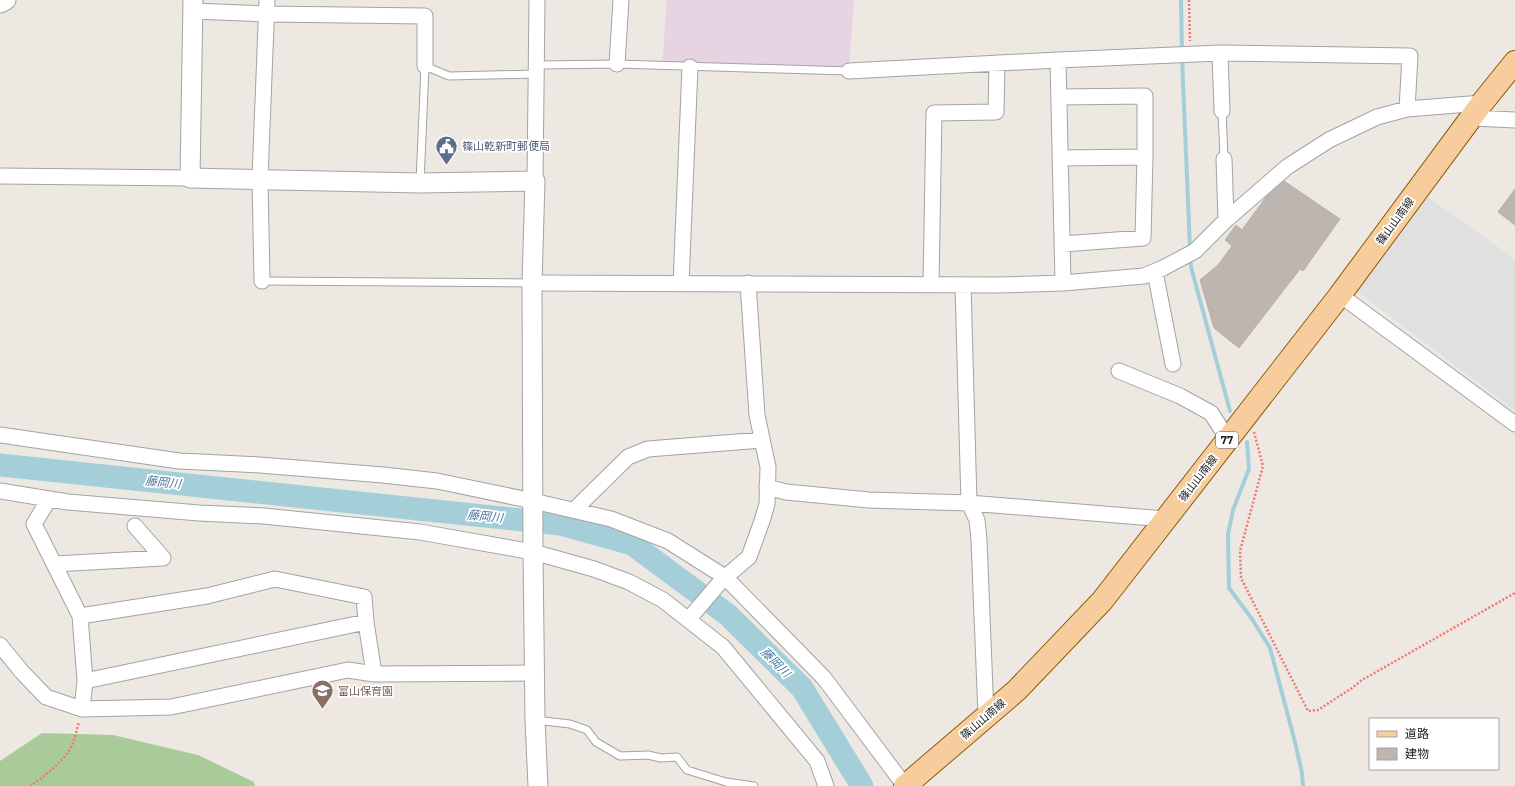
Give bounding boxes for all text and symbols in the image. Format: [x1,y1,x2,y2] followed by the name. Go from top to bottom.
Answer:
[433,133,459,166] public building icon: 篠山乾新町郵便局
[462,139,550,153] place label: 篠山乾新町郵便局
[1373,195,1417,247] street label: 篠山山南線
[1216,432,1238,448] road number: 77
[1176,452,1220,504] street label: 篠山山南線
[144,473,184,492] water label: 藤岡川
[466,507,506,526] water label: 藤岡川
[758,644,795,681] water label: 藤岡川
[310,678,336,711] school or university icon: 富山保育園
[338,684,393,698] place label: 富山保育園
[958,696,1008,742] street label: 篠山山南線
[1369,718,1499,770] legend
[1405,726,1429,741] text: 道路
[1405,746,1429,761] text: 建物

